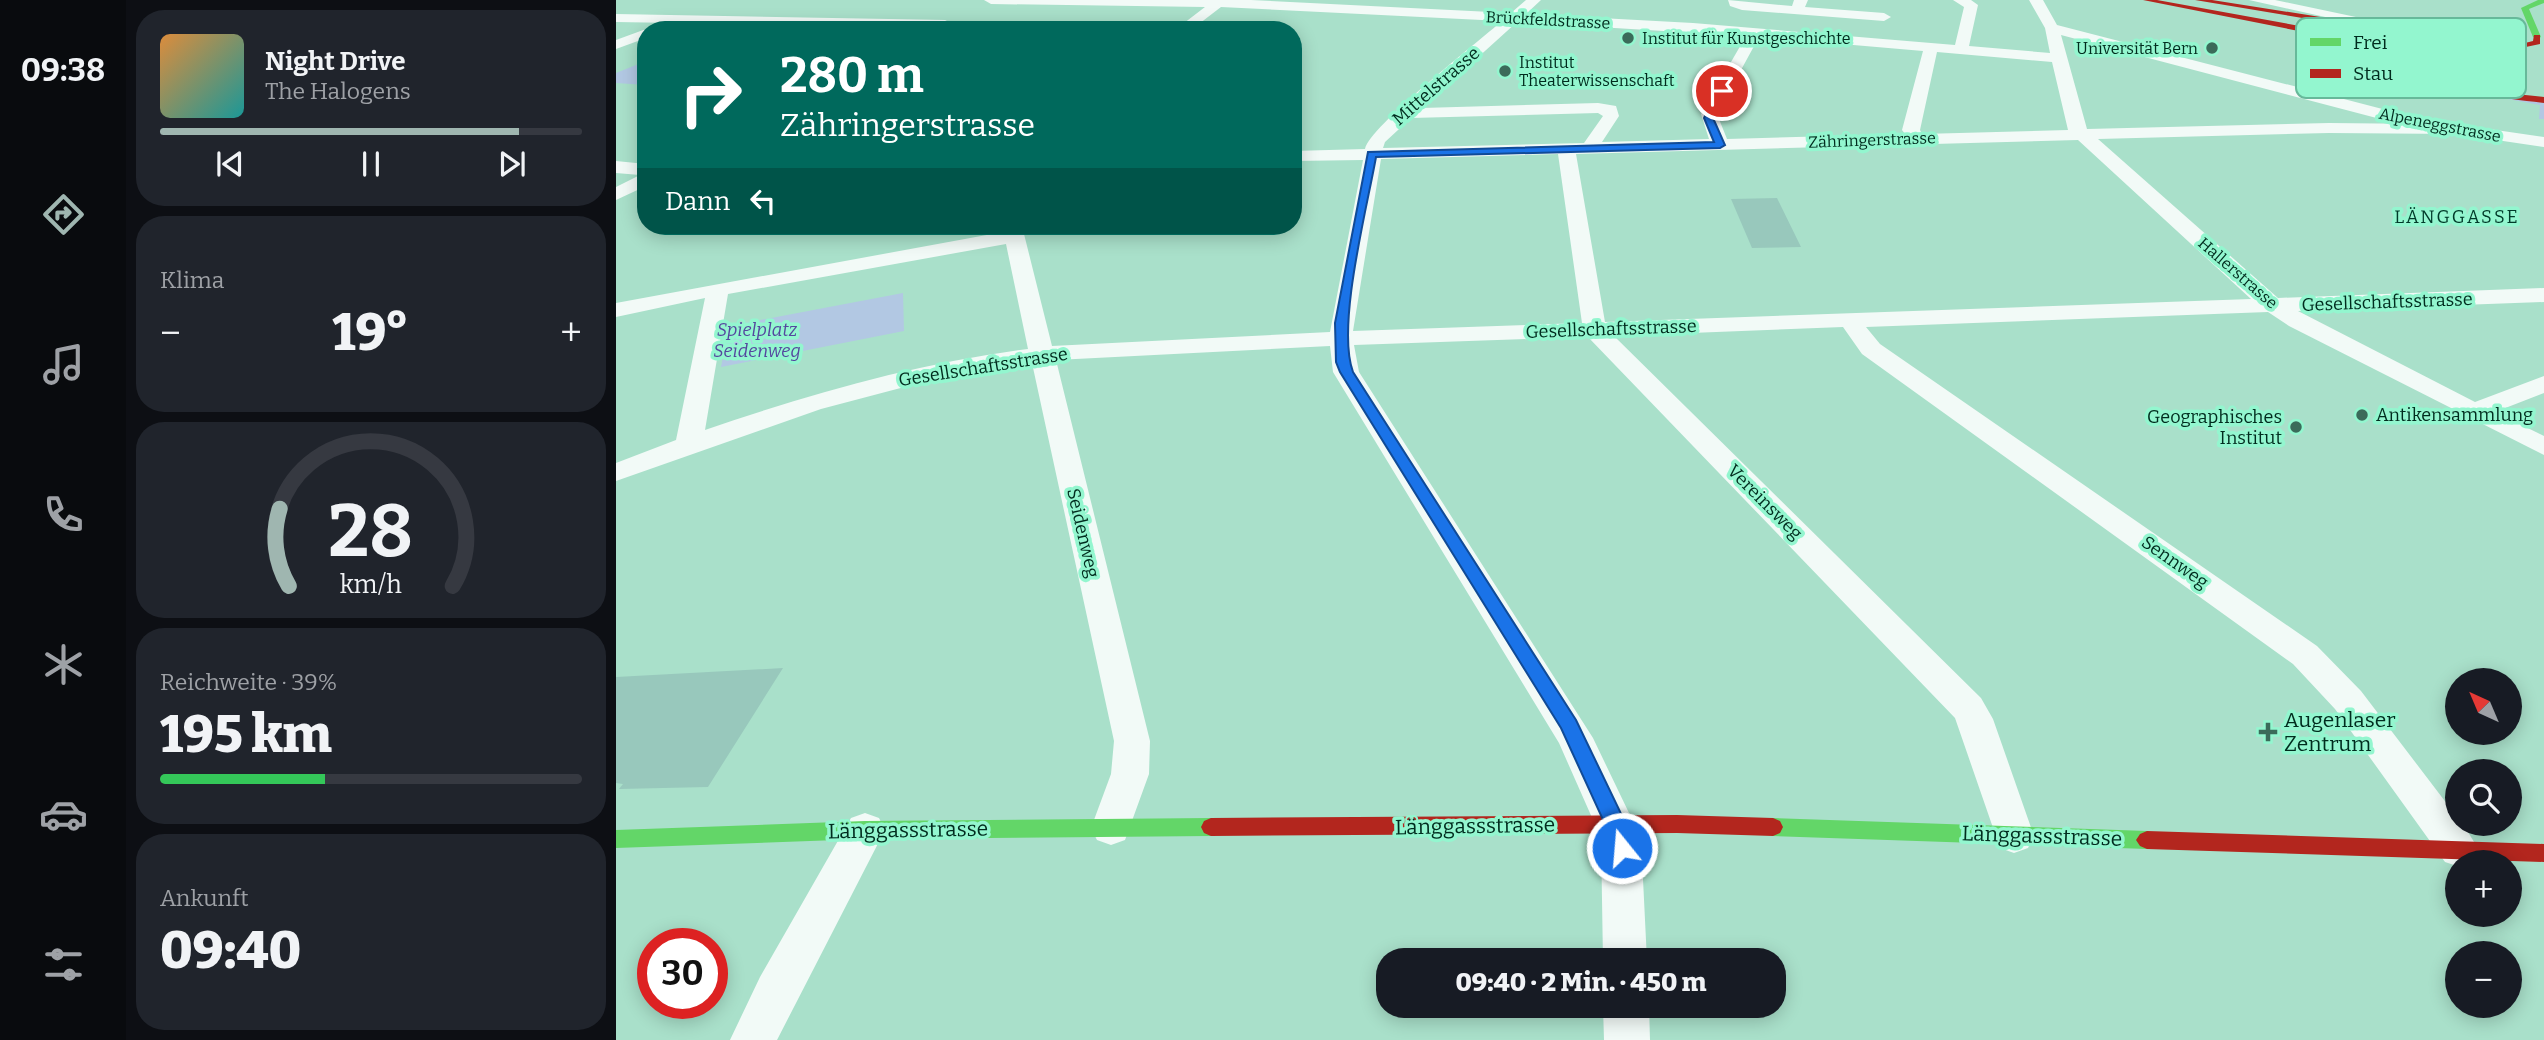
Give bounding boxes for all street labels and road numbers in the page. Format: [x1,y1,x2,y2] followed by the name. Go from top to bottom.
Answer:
[1485,7,1611,33] street label: Brückfeldstrasse
[1388,42,1484,130] street label: Mittelstrasse
[2378,104,2502,146] street label: Alpeneggstrasse
[1808,128,1936,152] street label: Zähringerstrasse
[2194,233,2282,313] street label: Hallerstrasse
[2301,288,2473,316] street label: Gesellschaftsstrasse
[1525,315,1697,343] street label: Gesellschaftsstrasse
[897,343,1069,391] street label: Gesellschaftsstrasse
[1723,460,1807,544] street label: Vereinsweg
[1062,486,1104,580] street label: Seidenweg
[2137,531,2213,593] street label: Sennweg
[1395,812,1555,840] street label: Länggassstrasse
[828,816,988,844] street label: Länggassstrasse
[1961,820,2123,852] street label: Länggassstrasse

